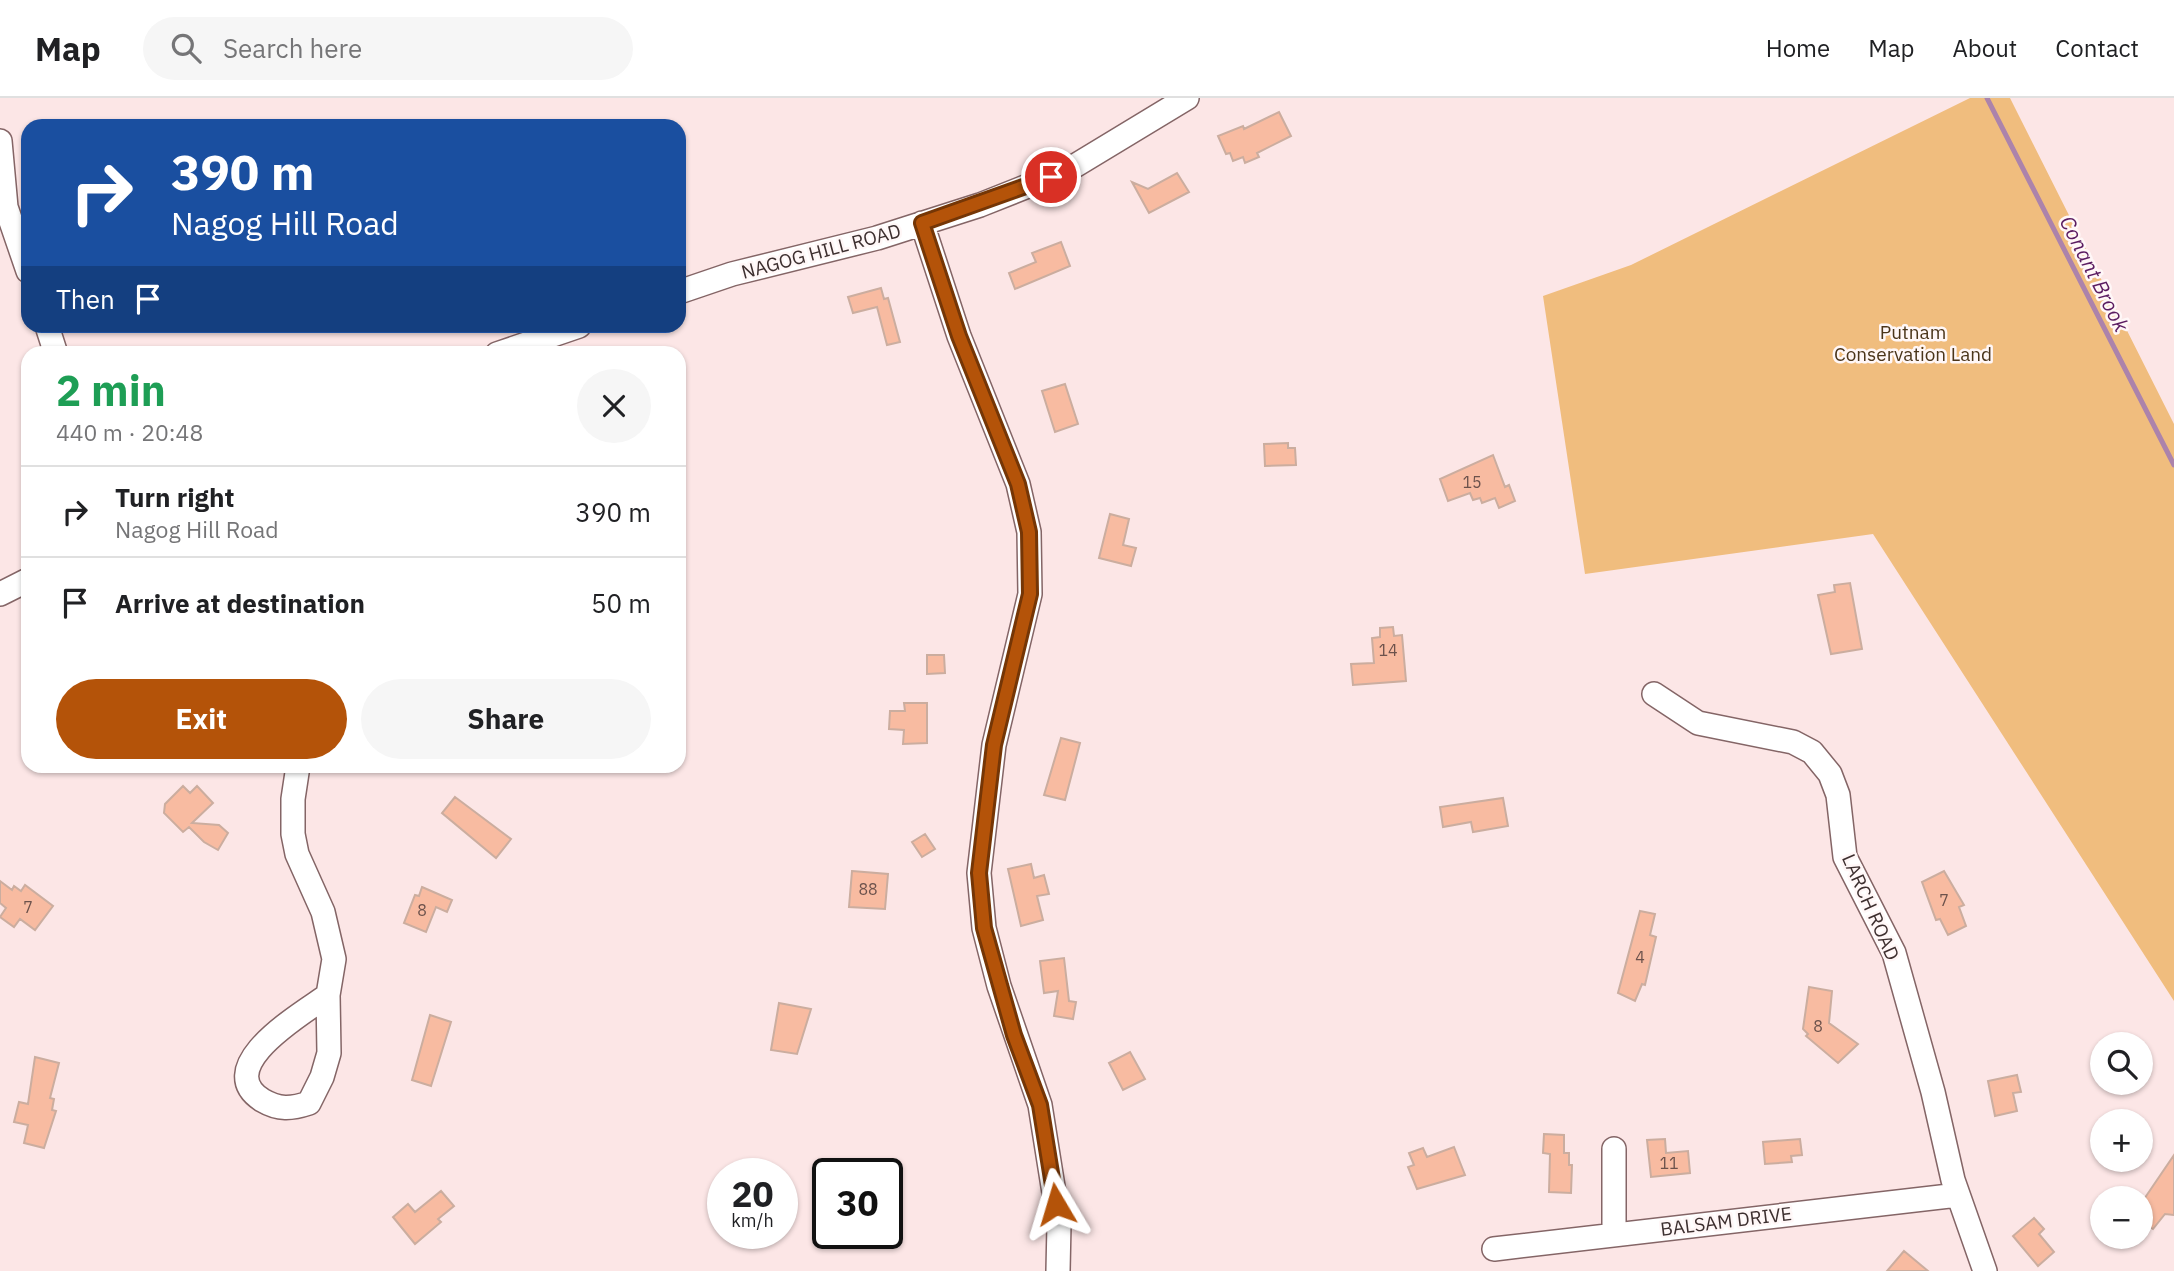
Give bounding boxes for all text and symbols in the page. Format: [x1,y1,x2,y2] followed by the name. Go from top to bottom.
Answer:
[143,17,633,80] search box
[35,27,101,70] text: Map
[167,29,205,67] icon: search
[223,31,362,65] text: Search here
[1766,32,1830,64] text: Home
[1868,32,1914,64] text: Map
[1952,32,2017,64] text: About
[2055,32,2139,64] text: Contact
[171,140,315,203] text: 390 m
[56,147,147,238] icon: right
[1021,147,1081,207] pin
[1032,158,1070,196] icon: arrive
[171,202,399,244] text: Nagog Hill Road
[2054,211,2137,337] water label: Conant Brook
[739,218,903,284] street label: NAGOG HILL ROAD
[129,280,167,318] icon: arrive
[56,282,115,316] text: Then
[1834,320,1992,366] park label: Putnam Conservation Land
[56,363,166,418] text: 2 min
[577,369,651,443] button: close
[56,417,203,447] text: 440 m · 20:48
[1462,472,1482,492] house number: 15
[115,480,234,514] text: Turn right
[56,493,94,531] icon: right
[575,495,651,529] text: 390 m
[115,514,279,544] text: Nagog Hill Road
[56,584,94,622] icon: arrive
[115,586,365,620] text: Arrive at destination
[591,586,651,620] text: 50 m
[1378,640,1398,660] house number: 14
[56,679,347,759] button: Exit
[361,679,651,759] button: Share
[1837,850,1905,964] street label: LARCH ROAD
[858,879,878,899] house number: 88
[1939,890,1949,910] house number: 7
[23,897,33,917] house number: 7
[417,900,427,920] house number: 8
[1635,947,1645,967] house number: 4
[1813,1016,1823,1036] house number: 8
[2090,1032,2153,1249] map controls
[2090,1032,2153,1095] button: search
[2090,1109,2153,1172] button: +
[1659,1153,1679,1173] house number: 11
[812,1158,903,1249] speed limit sign: 30
[1019,1167,1093,1241] position arrow
[731,1171,774,1217] text: 20
[2090,1186,2153,1249] button: −
[1659,1201,1793,1241] street label: BALSAM DRIVE
[731,1209,774,1232] text: km/h

